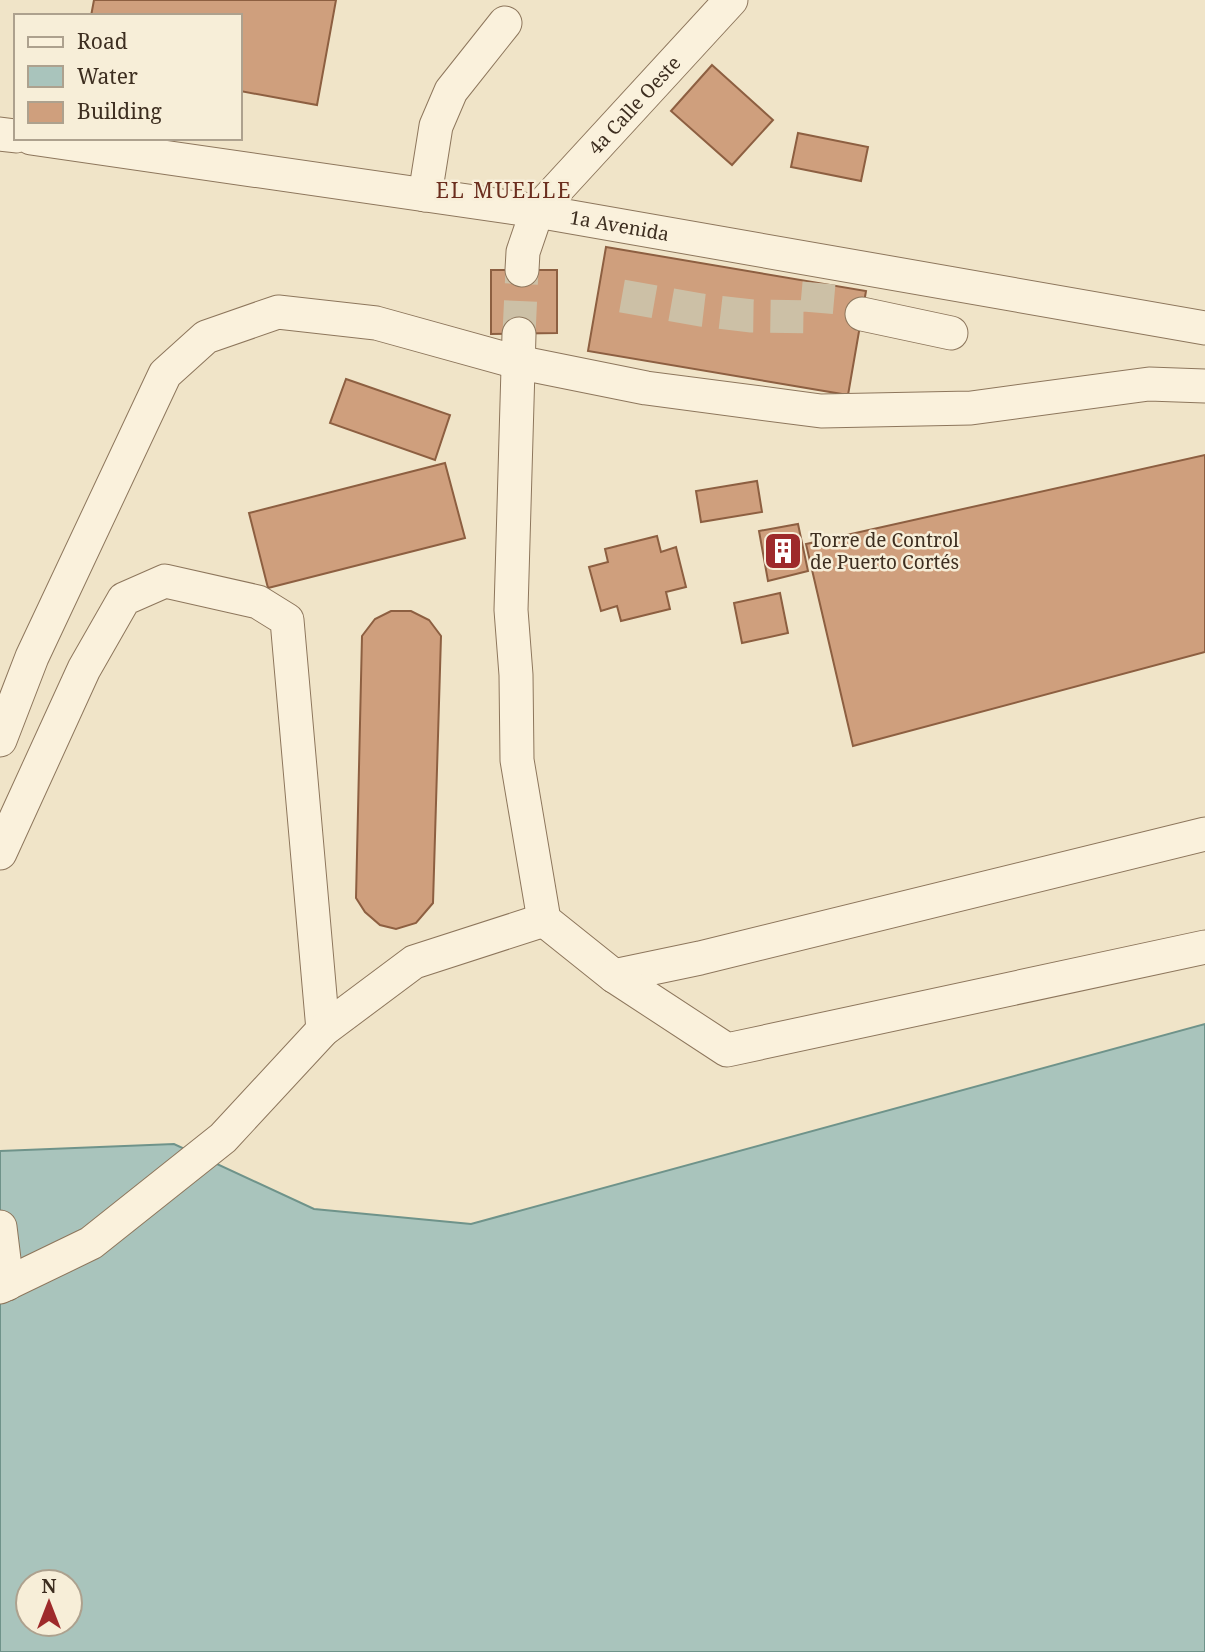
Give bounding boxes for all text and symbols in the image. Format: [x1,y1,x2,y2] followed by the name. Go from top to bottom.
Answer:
[14,14,242,140] legend
[77,27,128,55] text: Road
[582,50,686,160] street label: 4a Calle Oeste
[77,62,138,90] text: Water
[77,97,162,125] text: Building
[436,176,572,204] district label: EL MUELLE
[568,204,671,247] street label: 1a Avenida
[810,527,959,575] place label: Torre de Control de Puerto Cortés
[762,530,804,572] building icon: Torre de Control de Puerto Cortés
[14,1568,84,1638] north arrow
[42,1573,57,1599] text: N

